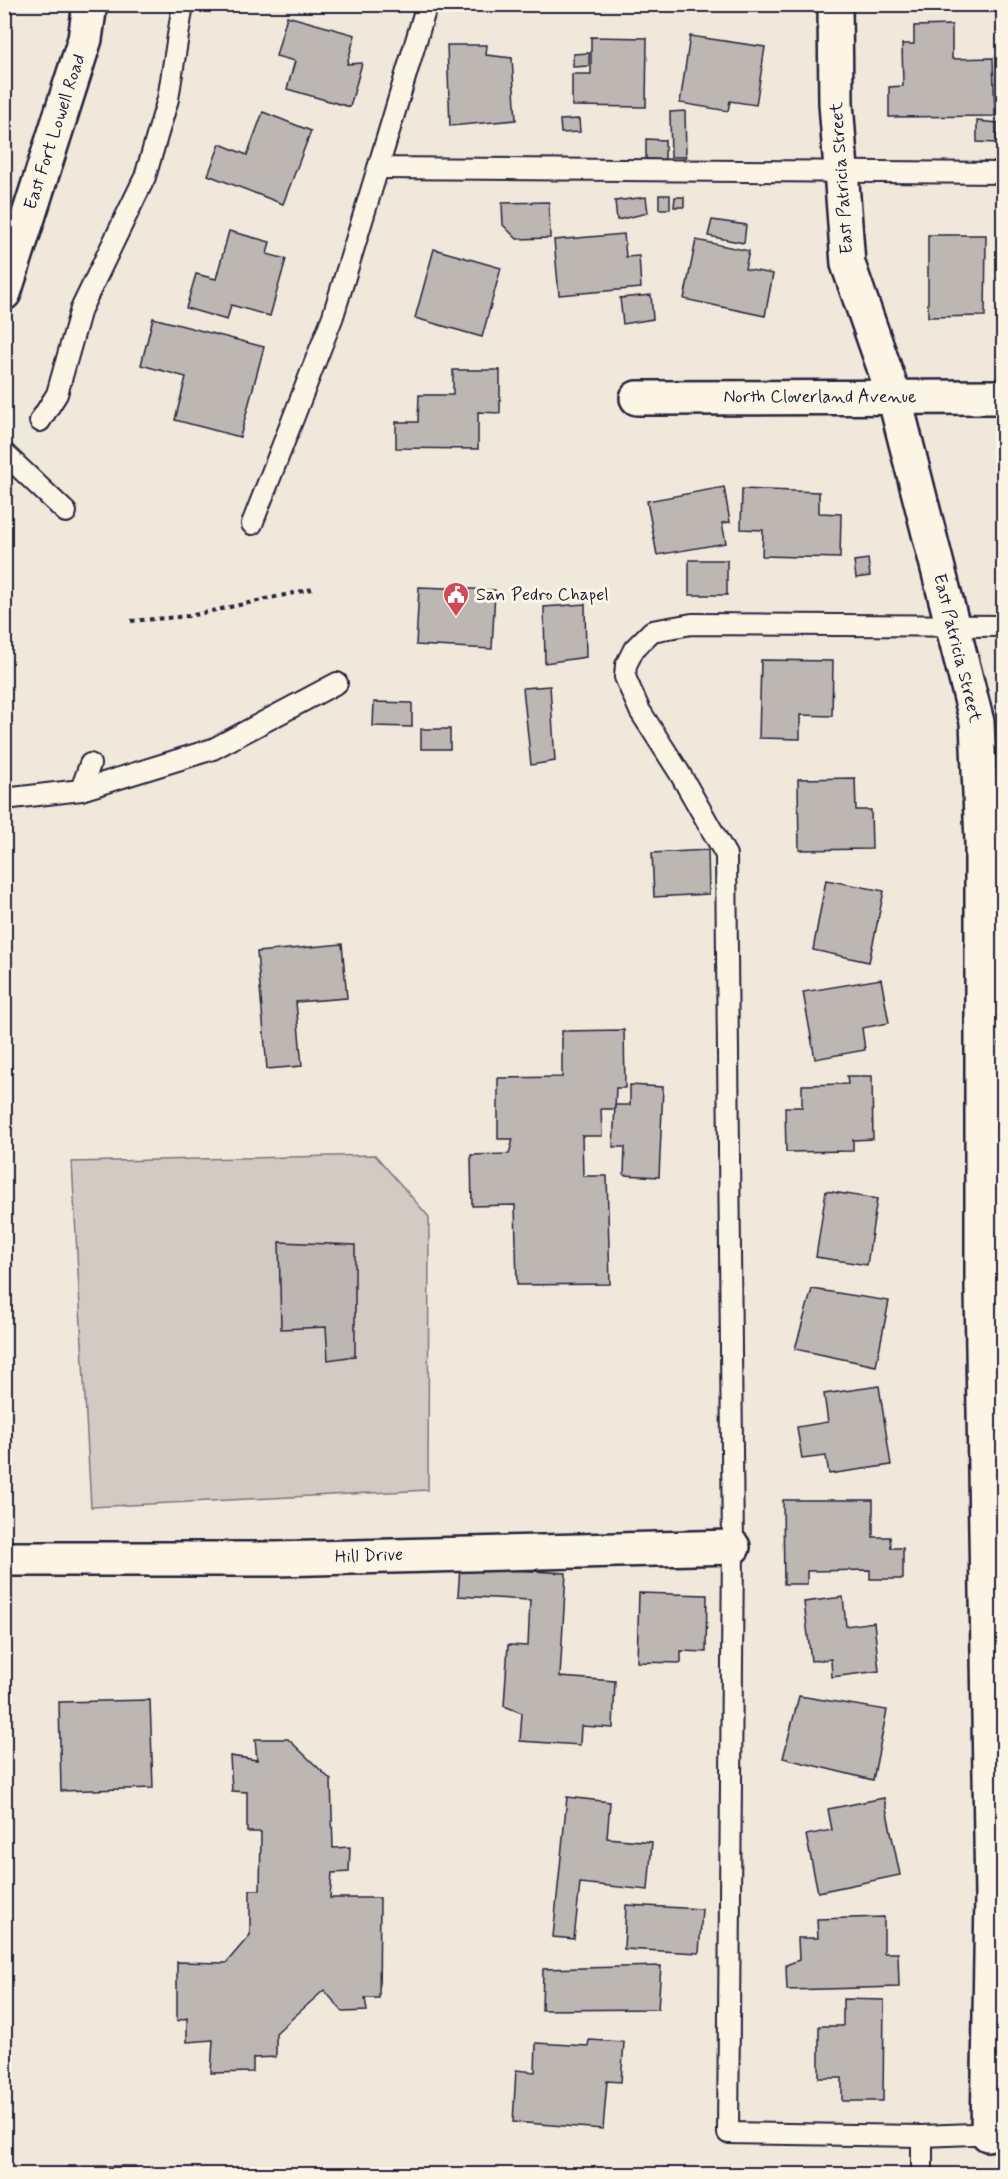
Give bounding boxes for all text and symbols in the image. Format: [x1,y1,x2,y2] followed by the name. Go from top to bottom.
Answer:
[19,51,91,213] street label: East Fort Lowell Road
[825,101,859,255] street label: East Patricia Street
[724,385,916,409] street label: North Cloverland Avenue
[927,571,987,725] street label: East Patricia Street
[441,580,471,618] public building icon: San Pedro Chapel
[476,583,609,607] place label: San Pedro Chapel
[334,1543,404,1569] street label: Hill Drive

